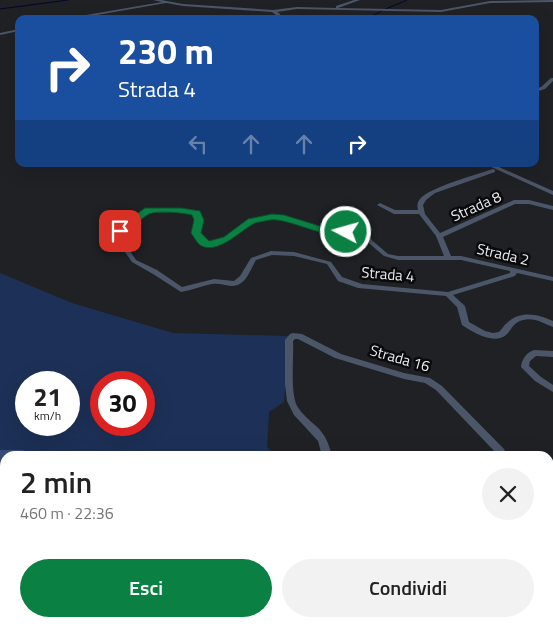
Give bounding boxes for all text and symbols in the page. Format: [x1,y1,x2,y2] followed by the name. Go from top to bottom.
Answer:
[118,24,214,78] text: 230 m
[35,35,100,100] icon: right
[118,72,196,106] text: Strada 4
[184,130,212,158] icon: left
[237,130,265,158] icon: ahead
[290,130,318,158] icon: ahead
[343,130,371,158] icon: right
[447,185,505,227] street label: Strada 8
[319,205,371,257] position arrow
[99,210,141,252] pin
[106,217,134,245] icon: arrive
[475,237,531,271] street label: Strada 2
[361,260,415,288] street label: Strada 4
[367,338,433,378] street label: Strada 16
[90,371,155,436] speed limit sign: 30
[33,378,62,416] text: 21
[34,406,61,425] text: km/h
[20,459,92,505] text: 2 min
[482,468,534,520] button: close
[20,501,114,525] text: 460 m · 22:36
[20,559,272,617] button: Esci
[282,559,534,617] button: Condividi

